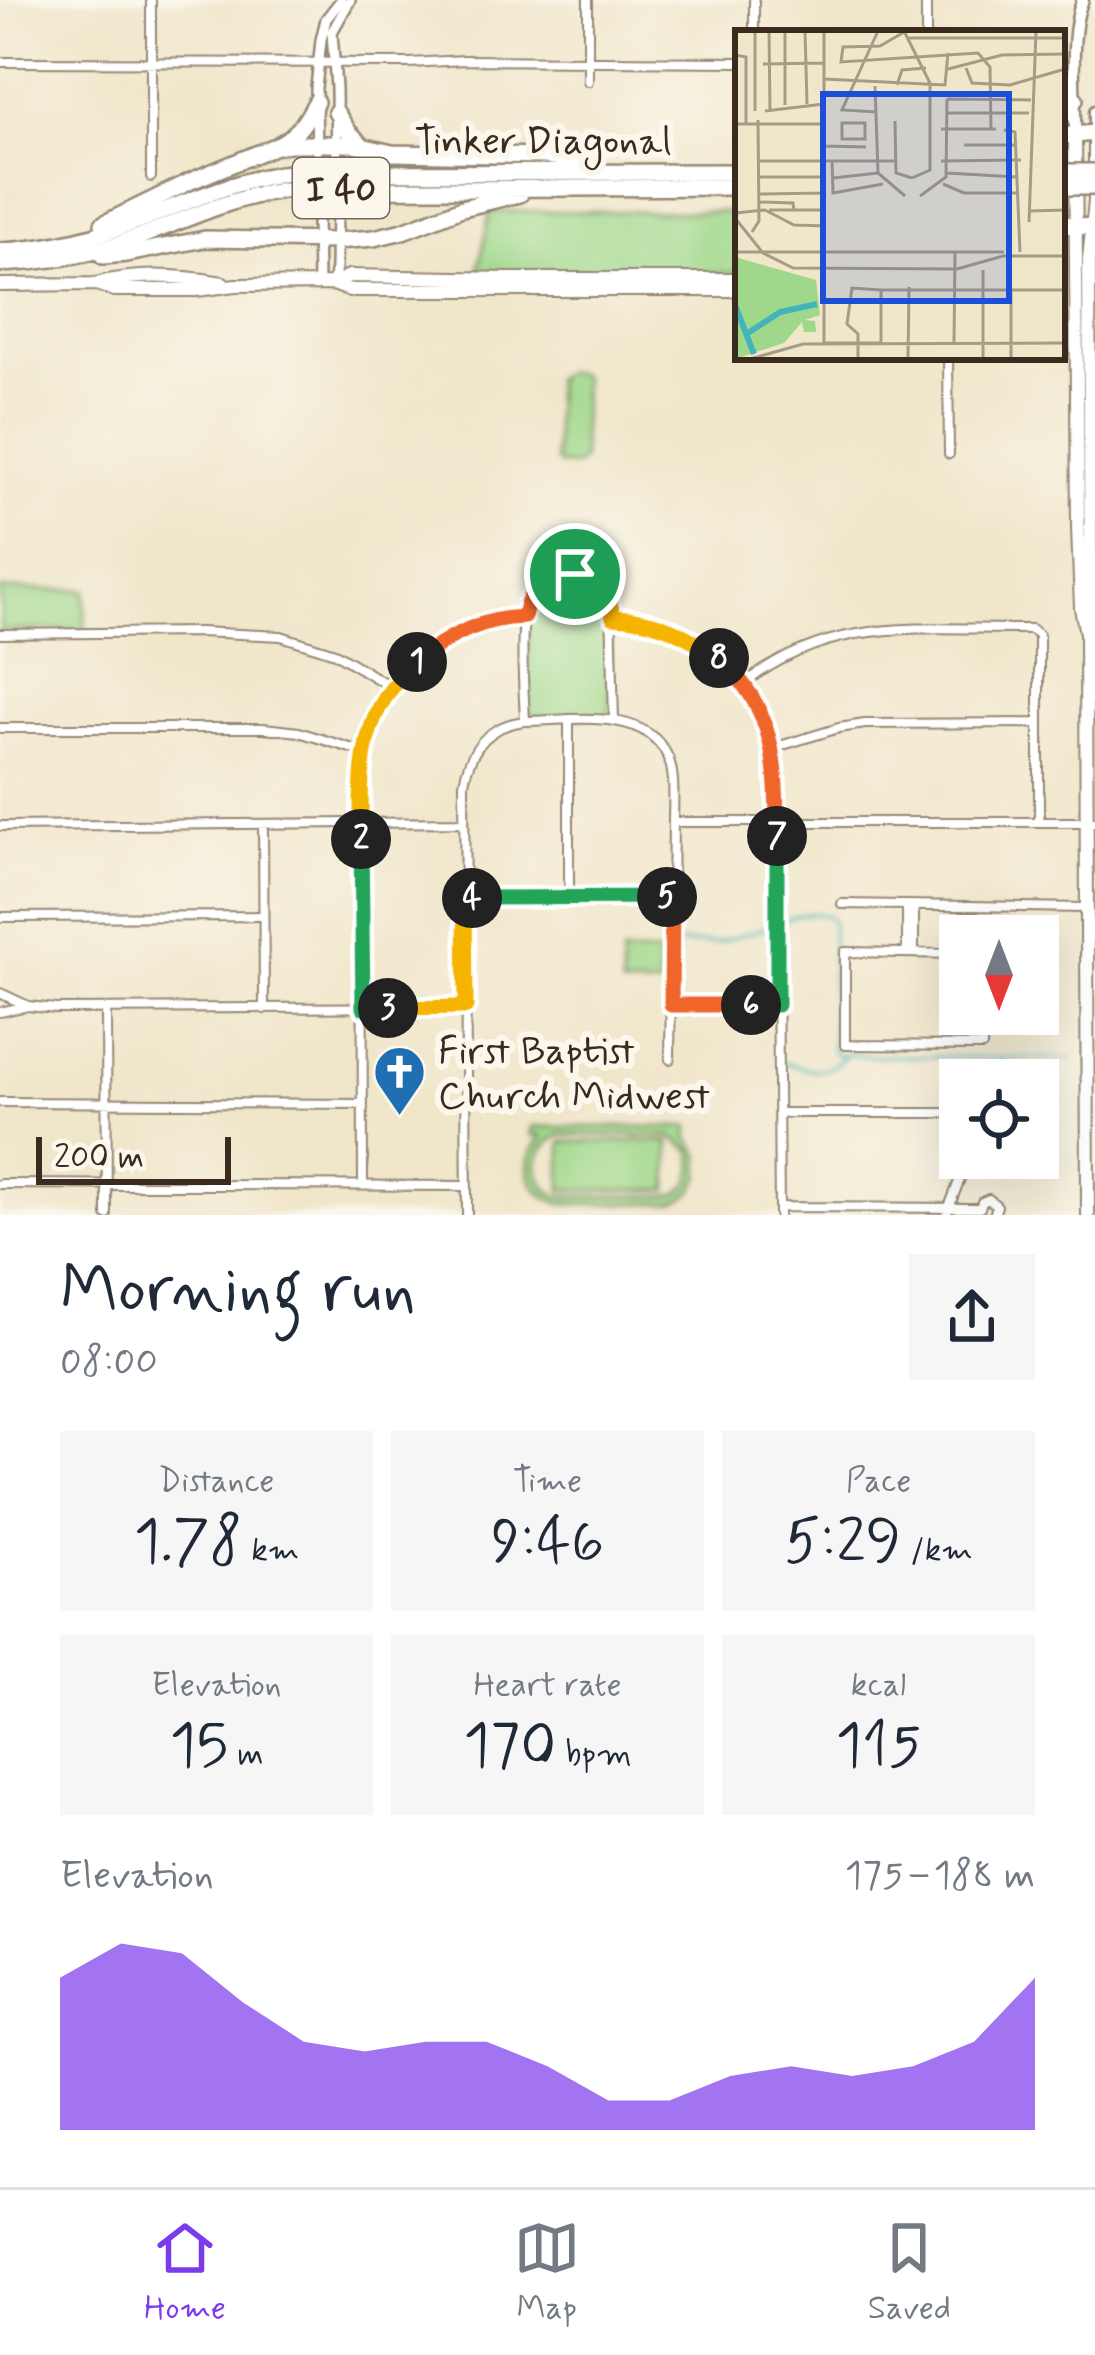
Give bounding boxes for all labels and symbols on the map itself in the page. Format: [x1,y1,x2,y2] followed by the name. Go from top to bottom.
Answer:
[735,30,1065,360] inset map
[414,117,672,171] street label: Tinker Diagonal
[293,158,389,218] road number: I 40
[524,523,626,625] pin
[689,628,749,688] pin: 8
[387,632,447,692] pin: 1
[747,806,807,866] pin: 7
[331,809,391,869] pin: 2
[637,867,697,927] pin: 5
[442,868,502,928] pin: 4
[939,915,1059,1035] north arrow
[721,975,781,1035] pin: 6
[358,978,418,1038] pin: 3
[438,1027,710,1123] place label: First Baptist Church Midwest
[371,1043,427,1117] church icon: First Baptist Church Midwest
[36,1131,231,1184] scale bar

